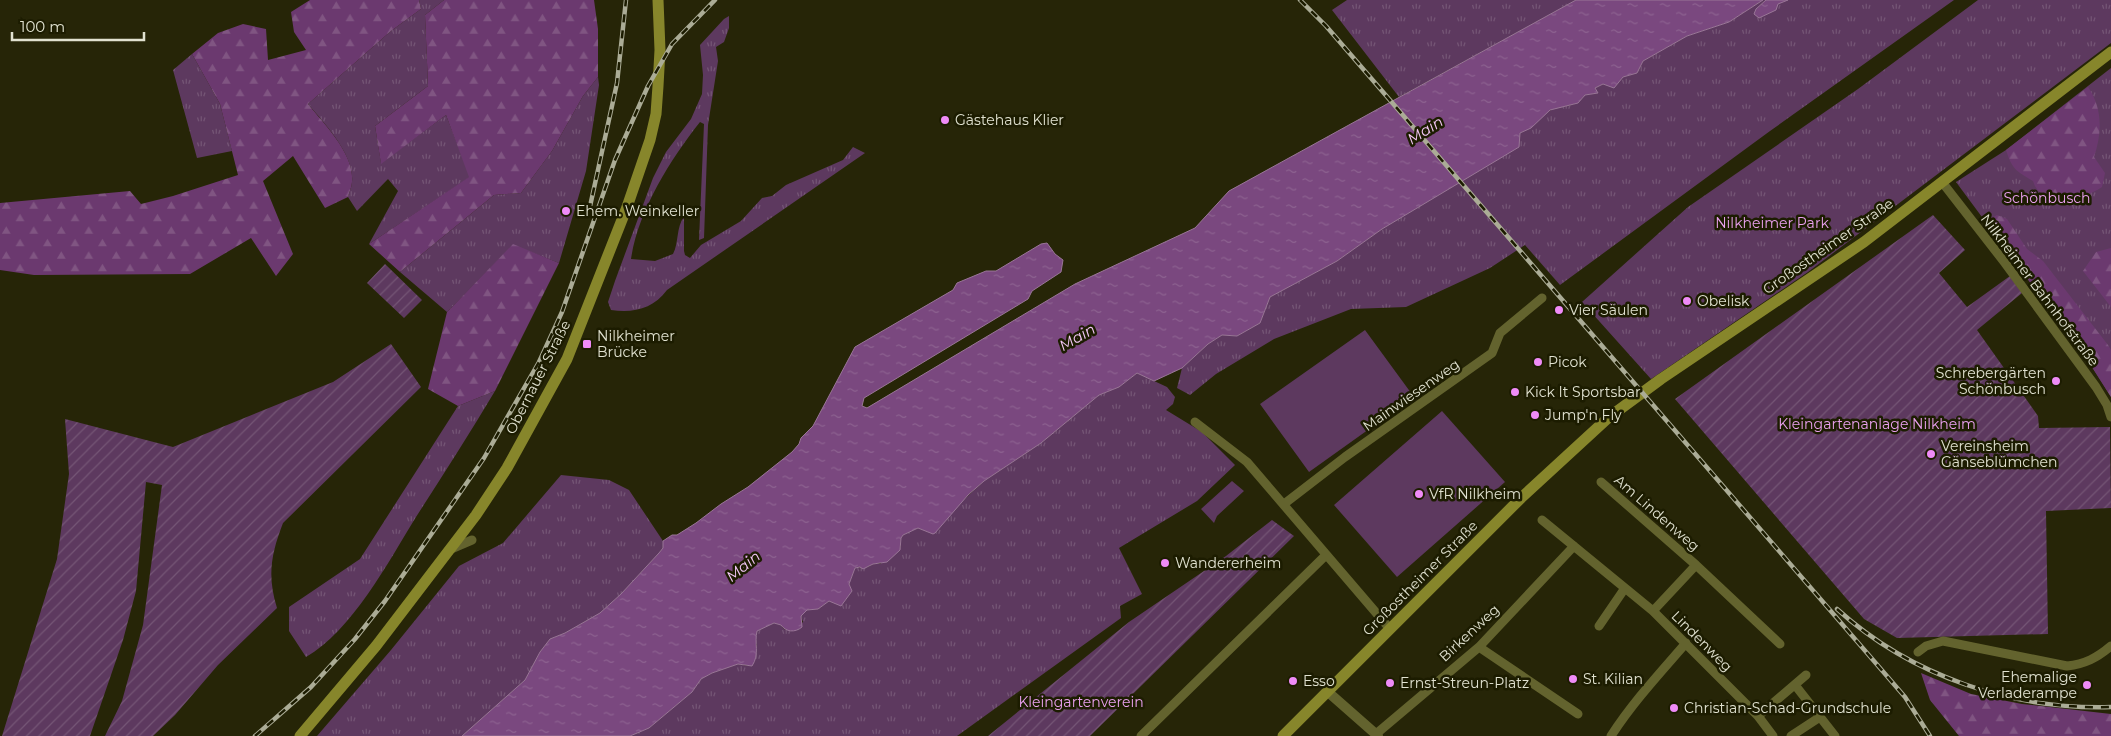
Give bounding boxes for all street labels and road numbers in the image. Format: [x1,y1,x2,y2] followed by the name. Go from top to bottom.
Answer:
[1759,194,1897,298] street label: Großostheimer Straße
[1977,210,2103,370] street label: Nilkheimer Bahnhofstraße
[501,317,575,437] street label: Obernauer Straße
[1359,355,1463,435] street label: Mainwiesenweg
[1611,471,1703,555] street label: Am Lindenweg
[1359,517,1481,639] street label: Großostheimer Straße
[1435,601,1503,665] street label: Birkenweg
[1668,607,1736,675] street label: Lindenweg

